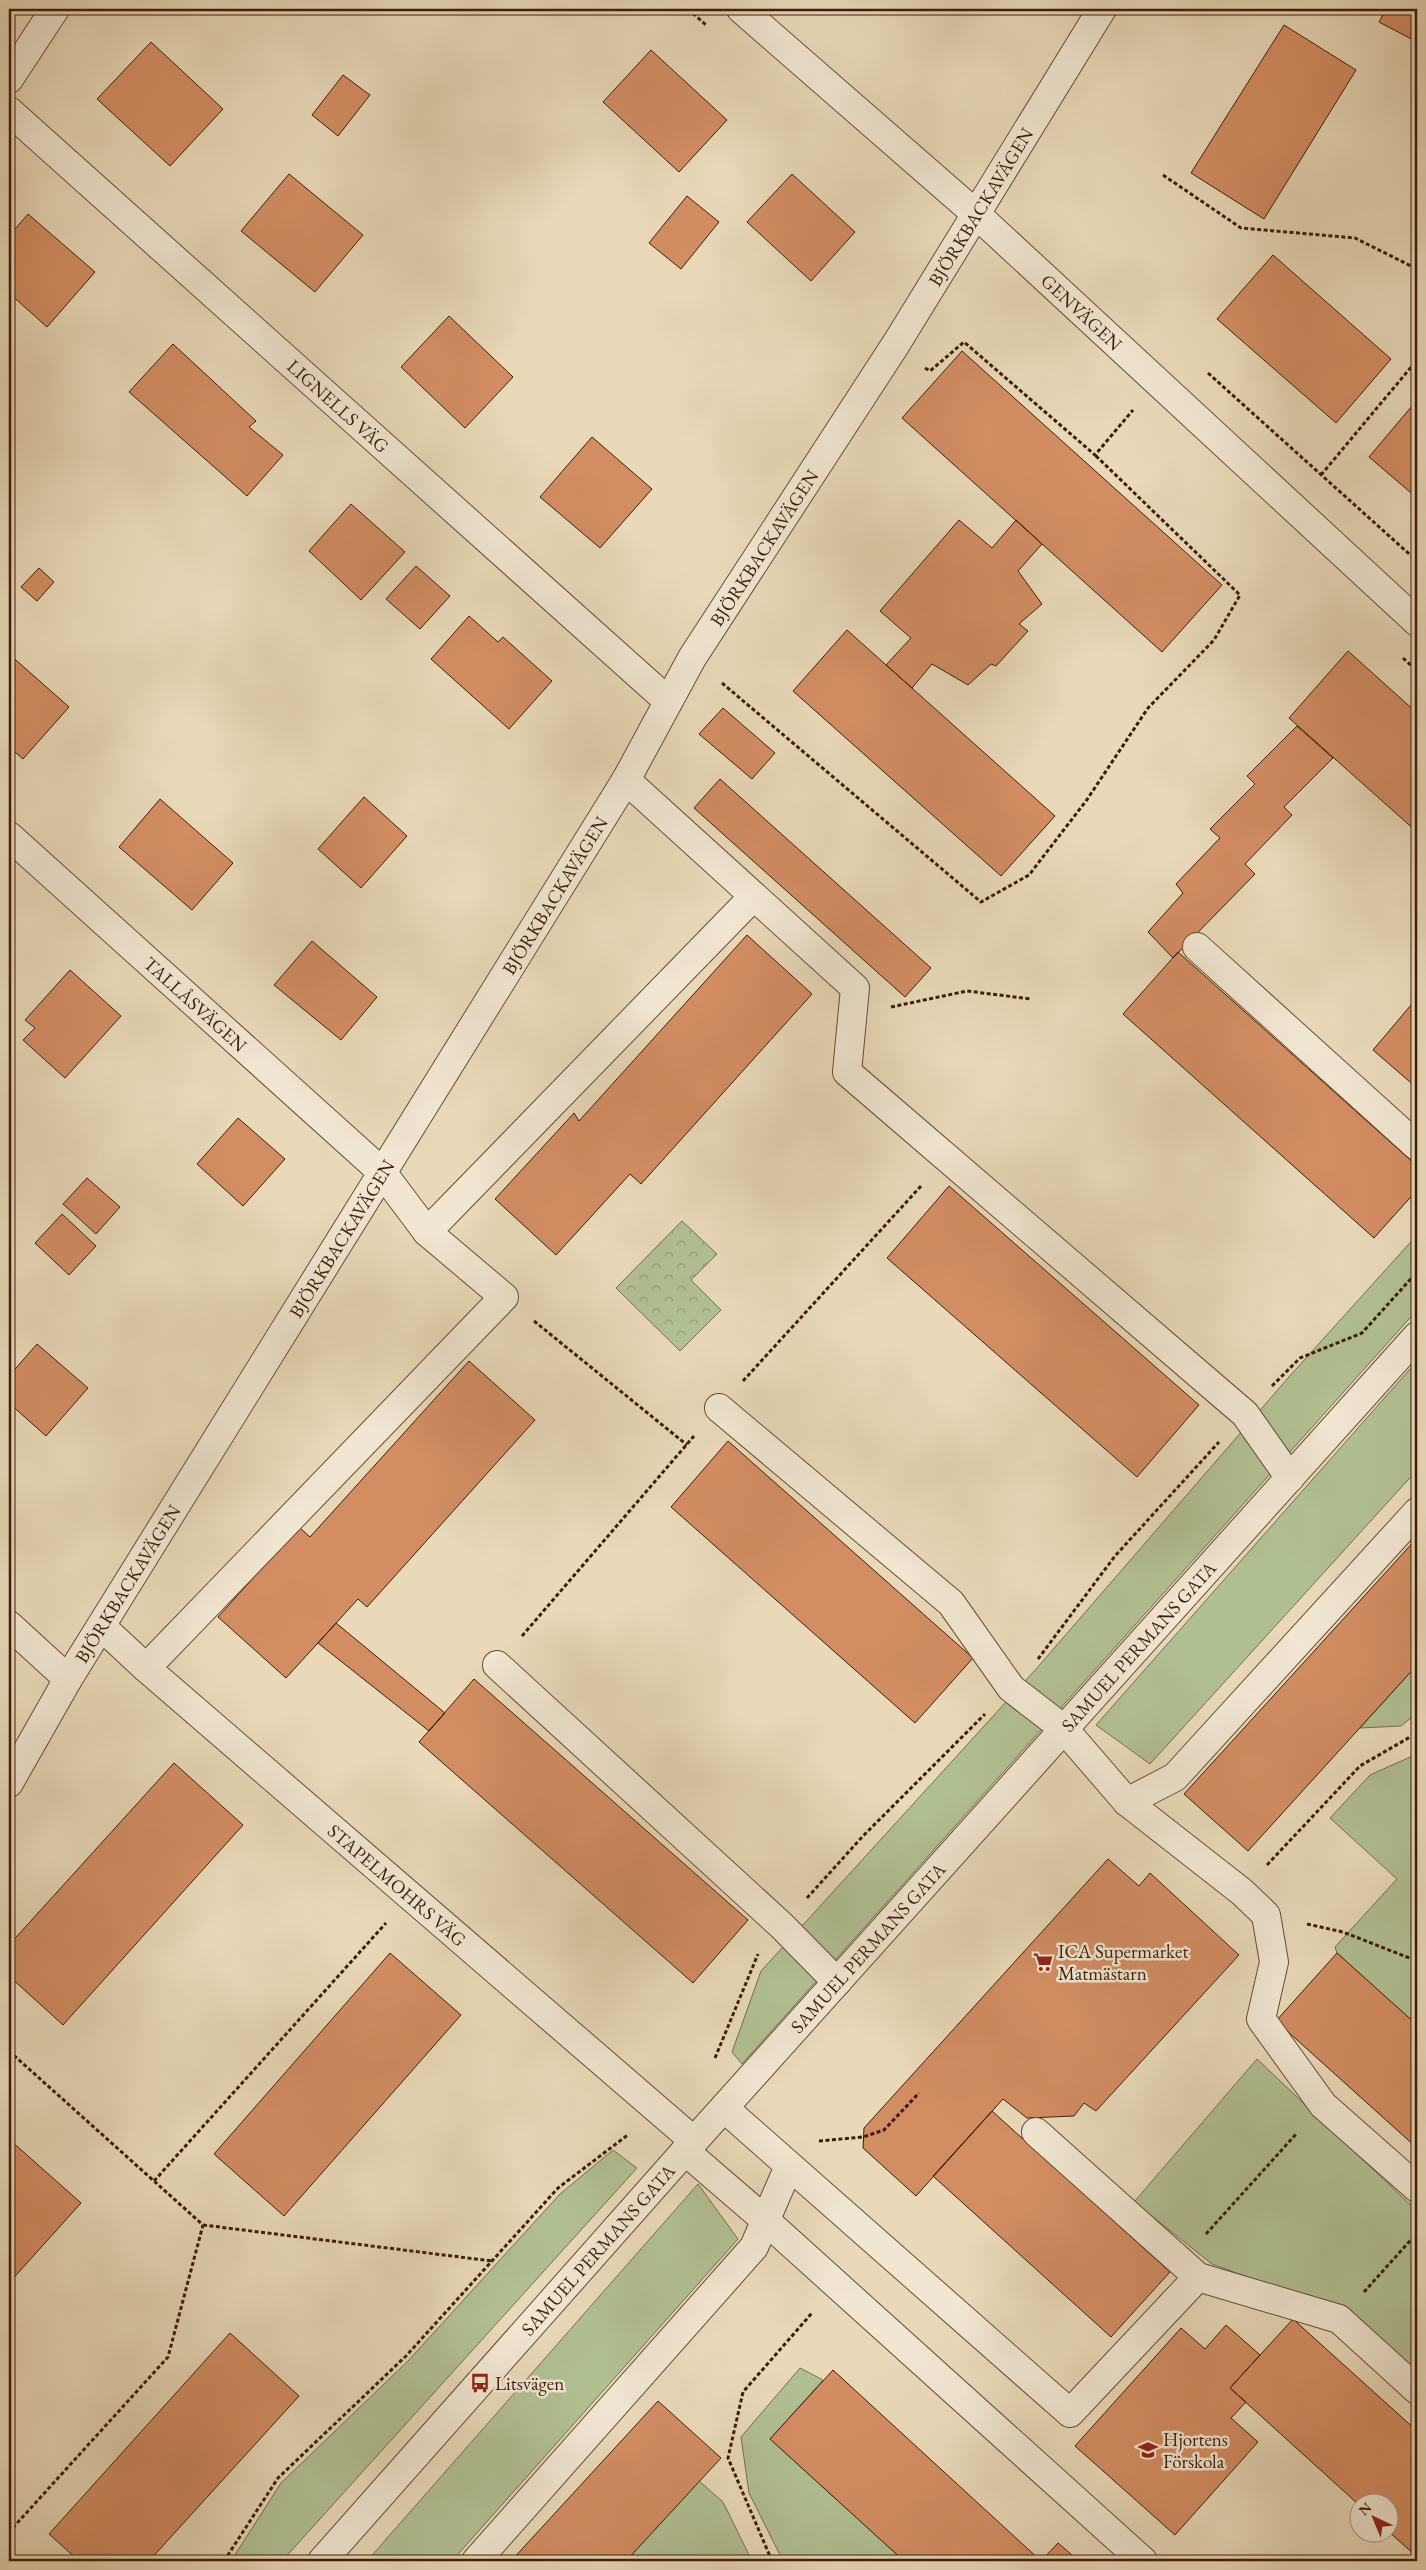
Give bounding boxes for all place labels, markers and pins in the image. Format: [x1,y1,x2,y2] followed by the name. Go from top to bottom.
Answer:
[1058,1939,1188,1986] place label: ICA Supermarket Matmästarn
[1032,1951,1054,1973] supermarket icon: ICA Supermarket Matmästarn
[495,2371,564,2396] place label: Litsvägen
[469,2372,491,2394] bus stop icon: Litsvägen
[1163,2427,1228,2474] place label: Hjortens Förskola
[1137,2439,1159,2461] school or university icon: Hjortens Förskola

